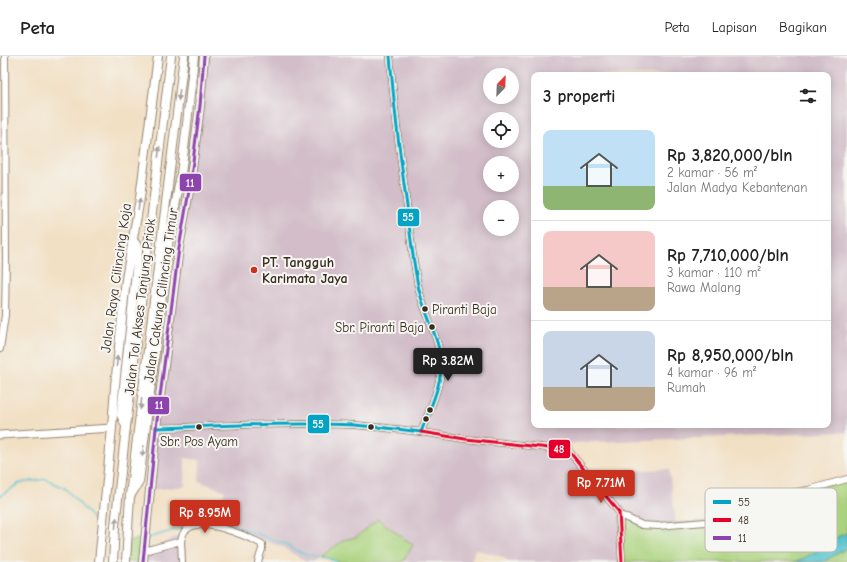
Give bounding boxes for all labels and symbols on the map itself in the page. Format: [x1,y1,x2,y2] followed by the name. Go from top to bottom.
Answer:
[483,68,519,104] north arrow
[176,89,182,101] one-way arrow
[156,146,163,158] one-way arrow
[179,173,202,192] line badge: 11
[186,177,194,190] text: 11
[136,198,142,211] one-way arrow
[97,202,135,354] street label: Jalan Raya Cilincing Koja
[140,206,182,383] street label: Jalan Cakung Cilincing Timur
[397,208,420,227] line badge: 55
[402,211,414,224] text: 55
[121,218,159,396] street label: Jalan Tol Akses Tanjung Priok
[262,254,348,287] place label: PT. Tangguh Karimata Jaya
[249,265,259,275] marker: PT. Tangguh Karimata Jaya
[432,302,497,317] place label: Piranti Baja
[420,304,430,314] marker: Piranti Baja
[335,320,424,335] place label: Sbr. Piranti Baja
[427,322,437,332] marker: Sbr. Piranti Baja
[407,348,489,382] pin: Rp 3.82M
[114,355,121,367] one-way arrow
[147,396,170,415] line badge: 11
[138,398,144,410] one-way arrow
[155,399,163,412] text: 11
[425,405,435,415] unlabelled marker
[307,414,330,434] line badge: 55
[421,414,431,424] unlabelled marker
[312,418,324,431] text: 55
[194,422,204,432] marker: Sbr. Pos Ayam
[366,422,376,432] unlabelled marker
[160,434,238,449] place label: Sbr. Pos Ayam
[548,439,571,459] line badge: 48
[554,443,565,456] text: 48
[140,445,146,457] one-way arrow
[560,470,642,504] pin: Rp 7.71M
[705,488,837,552] legend
[738,496,750,509] text: 55
[164,500,246,534] pin: Rp 8.95M
[738,514,749,527] text: 48
[112,517,119,529] one-way arrow
[738,532,747,545] text: 11

